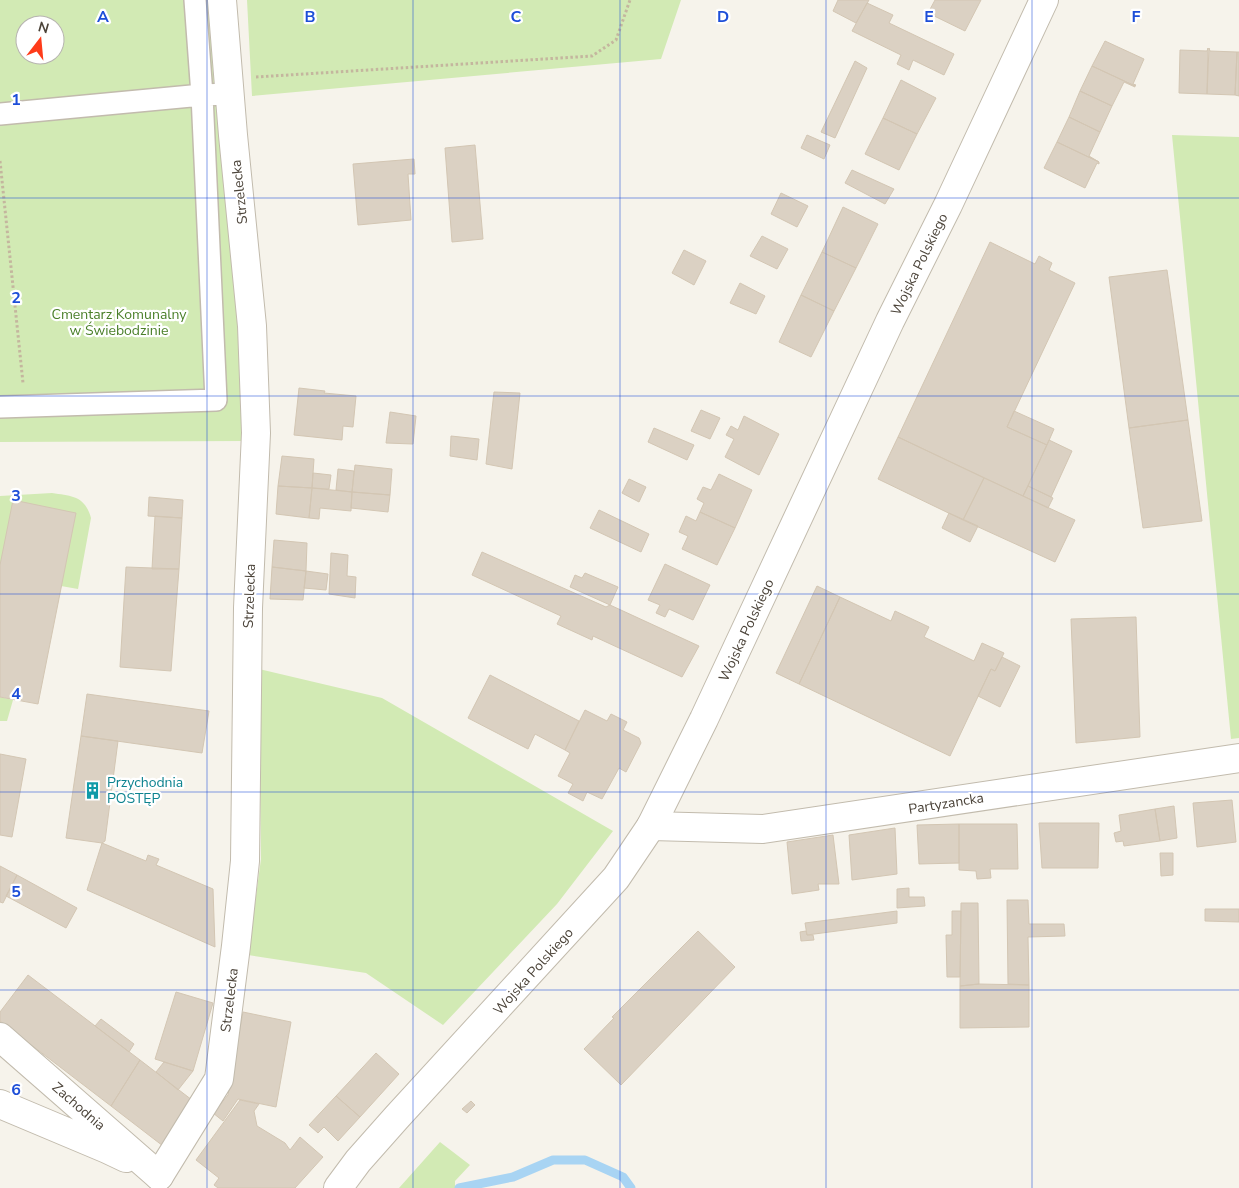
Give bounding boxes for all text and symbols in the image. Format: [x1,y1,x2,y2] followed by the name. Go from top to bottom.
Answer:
[97,6,109,28] text: A
[304,6,316,28] text: B
[511,6,522,28] text: C
[717,6,729,28] text: D
[924,6,934,28] text: E
[1132,6,1141,28] text: F
[15,15,65,65] north arrow
[36,17,51,39] text: N
[11,89,21,111] text: 1
[227,159,252,225] street label: Strzelecka
[887,210,952,318] street label: Wojska Polskiego
[11,287,21,309] text: 2
[51,305,187,340] park label: Cmentarz Komunalny w Świebodzinie
[11,485,21,507] text: 3
[239,563,260,629] street label: Strzelecka
[714,576,779,685] street label: Wojska Polskiego
[11,683,21,705] text: 4
[107,773,183,808] place label: Przychodnia POSTĘP
[83,780,103,800] building icon: Przychodnia POSTĘP
[907,788,985,819] street label: Partyzancka
[11,881,21,903] text: 5
[489,924,578,1019] street label: Wojska Polskiego
[216,967,243,1033] street label: Strzelecka
[48,1078,109,1135] street label: Zachodnia
[11,1079,21,1101] text: 6

